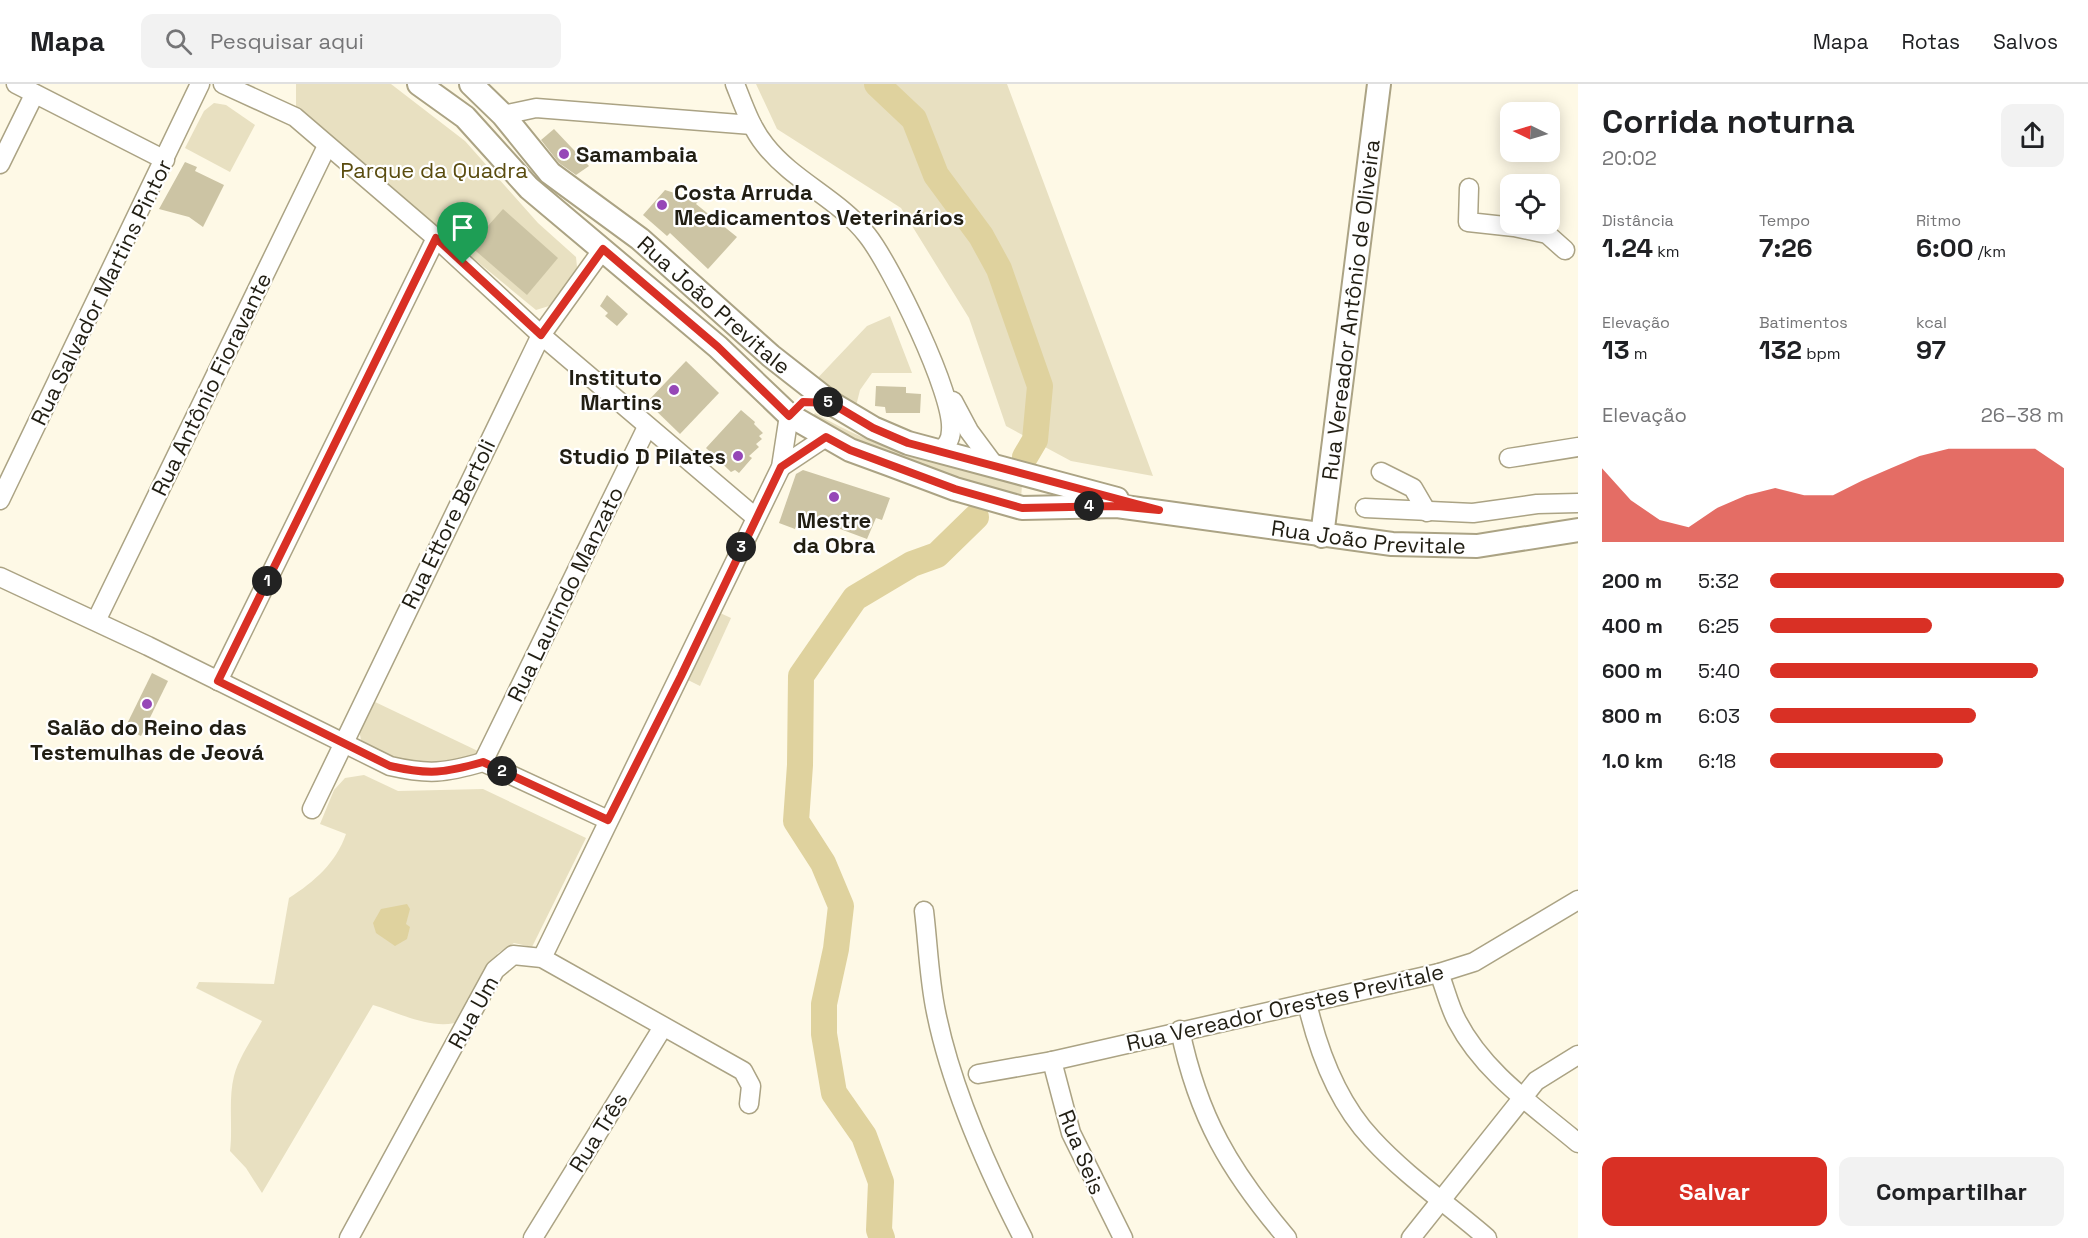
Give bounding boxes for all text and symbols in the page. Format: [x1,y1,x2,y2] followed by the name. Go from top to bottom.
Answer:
[141,14,561,68] search box
[30,23,105,59] text: Mapa
[162,25,195,58] icon: search
[210,27,364,55] text: Pesquisar aqui
[1813,28,1868,55] text: Mapa
[1901,28,1960,55] text: Rotas
[1993,28,2058,55] text: Salvos
[1602,101,1855,143] text: Corrida noturna
[1500,102,1560,162] north arrow
[1500,102,1560,234] map controls
[2001,104,2064,167] button: share
[1315,137,1386,482] street label: Rua Vereador Antônio de Oliveira
[576,140,698,168] place label: Samambaia
[1602,145,1657,171] text: 20:02
[557,147,571,161] marker: Samambaia
[24,154,178,430] street label: Rua Salvador Martins Pintor
[340,156,528,184] park label: Parque da Quadra
[1500,174,1560,234] button: locate
[674,178,964,231] place label: Costa Arruda Medicamentos Veterinários
[655,198,669,212] marker: Costa Arruda Medicamentos Veterinários
[437,202,488,264] pin
[1602,210,1674,231] text: Distância
[1759,210,1810,231] text: Tempo
[1916,210,1961,231] text: Ritmo
[446,211,479,244] icon: arrive
[632,230,796,380] street label: Rua João Previtale
[1602,231,1653,265] text: 1.24
[1759,231,1813,265] text: 7:26
[1916,231,1974,265] text: 6:00
[1653,241,1680,262] text: km
[1974,241,2006,262] text: /km
[145,268,277,500] street label: Rua Antônio Fioravante
[1602,312,1670,333] text: Elevação
[1759,312,1848,333] text: Batimentos
[1916,312,1947,333] text: kcal
[1602,333,1630,367] text: 13
[1759,333,1802,367] text: 132
[1916,333,1946,367] text: 97
[1630,343,1647,364] text: m
[1802,343,1841,364] text: bpm
[569,363,662,416] place label: Instituto Martins
[667,383,681,397] marker: Instituto Martins
[813,387,843,417] pin: 5
[823,391,833,412] text: 5
[1602,402,1687,428] text: Elevação
[1981,402,2064,428] text: 26–38 m
[395,435,501,613] street label: Rua Ettore Bertoli
[559,442,726,470] place label: Studio D Pilates
[731,449,745,463] marker: Studio D Pilates
[501,482,629,706] street label: Rua Laurindo Manzato
[827,490,841,504] marker: Mestre da Obra
[1074,491,1104,521] pin: 4
[1084,495,1094,516] text: 4
[793,506,875,559] place label: Mestre da Obra
[1269,513,1466,560] street label: Rua João Previtale
[726,532,756,562] pin: 3
[736,536,746,557] text: 3
[252,566,282,596] pin: 1
[1602,568,1662,594] text: 200 m
[1698,568,1739,594] text: 5:32
[263,570,271,591] text: 1
[1602,613,1663,639] text: 400 m
[1698,613,1739,639] text: 6:25
[1602,658,1662,684] text: 600 m
[1698,658,1740,684] text: 5:40
[140,697,154,711] marker: Salão do Reino das Testemulhas de Jeová
[1602,703,1662,729] text: 800 m
[1698,703,1740,729] text: 6:03
[30,713,264,766] place label: Salão do Reino das Testemulhas de Jeová
[1602,748,1663,774] text: 1.0 km
[1698,748,1736,774] text: 6:18
[487,756,517,786] pin: 2
[497,760,507,781] text: 2
[1123,957,1447,1057] street label: Rua Vereador Orestes Previtale
[442,971,504,1053] street label: Rua Um
[563,1087,633,1177] street label: Rua Três
[1052,1105,1112,1199] street label: Rua Seis
[1602,1157,1827,1226] button: Salvar
[1839,1157,2064,1226] button: Compartilhar

